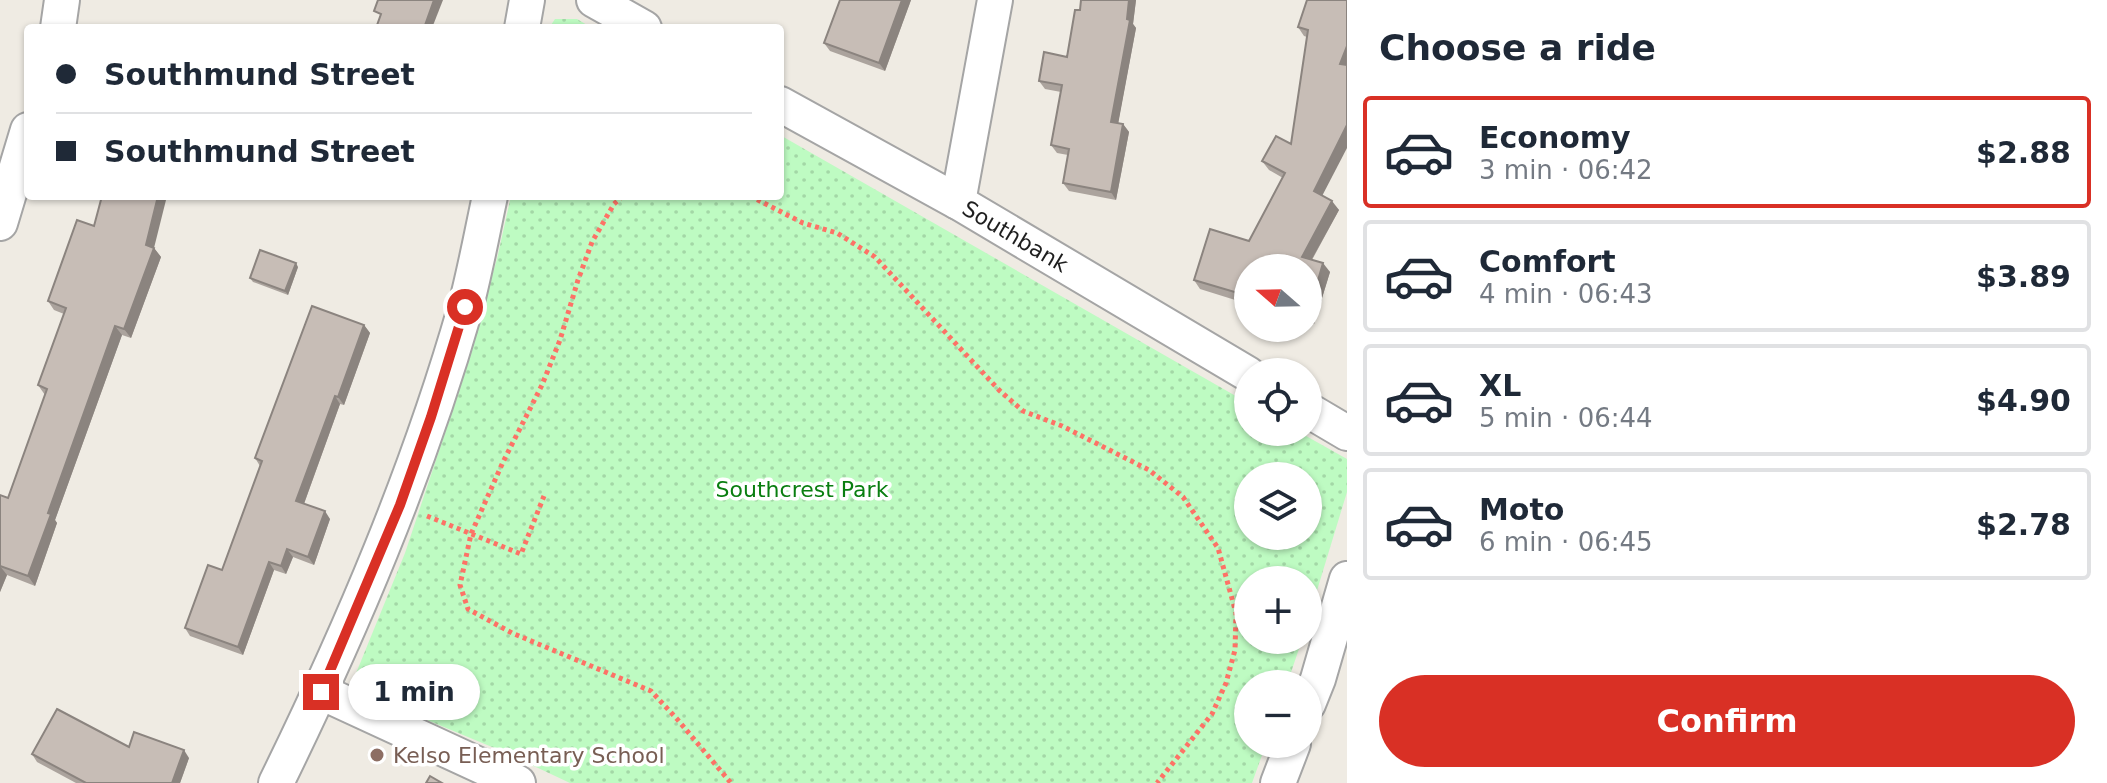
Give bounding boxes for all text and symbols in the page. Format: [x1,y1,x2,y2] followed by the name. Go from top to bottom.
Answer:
[1379,27,1656,68] text: Choose a ride
[104,57,415,92] text: Southmund Street
[1383,116,1455,188] icon: car
[1479,120,1631,155] text: Economy
[104,134,415,169] text: Southmund Street
[1976,135,2071,170] text: $2.88
[1479,155,1653,185] text: 3 min · 06:42
[958,195,1073,277] street label: Southbank
[1383,240,1455,312] icon: car
[1479,244,1616,279] text: Comfort
[1234,254,1322,342] north arrow
[1234,254,1322,758] map controls
[1976,259,2071,294] text: $3.89
[1479,279,1653,309] text: 4 min · 06:43
[447,289,483,325] route start
[1234,358,1322,446] button: locate
[1383,364,1455,436] icon: car
[1479,368,1521,403] text: XL
[1976,383,2071,418] text: $4.90
[1479,403,1653,433] text: 5 min · 06:44
[1234,462,1322,550] button: layers
[716,477,889,502] park label: Southcrest Park
[1383,488,1455,560] icon: car
[1479,492,1564,527] text: Moto
[1976,507,2071,542] text: $2.78
[1479,527,1653,557] text: 6 min · 06:45
[1234,566,1322,654] button: +
[349,664,481,720] callout: 1 min
[1234,670,1322,758] button: −
[303,674,339,710] route end
[1379,675,2075,767] button: Confirm
[373,677,455,707] text: 1 min
[393,743,665,768] place label: Kelso Elementary School
[368,746,386,764] marker: Kelso Elementary School

